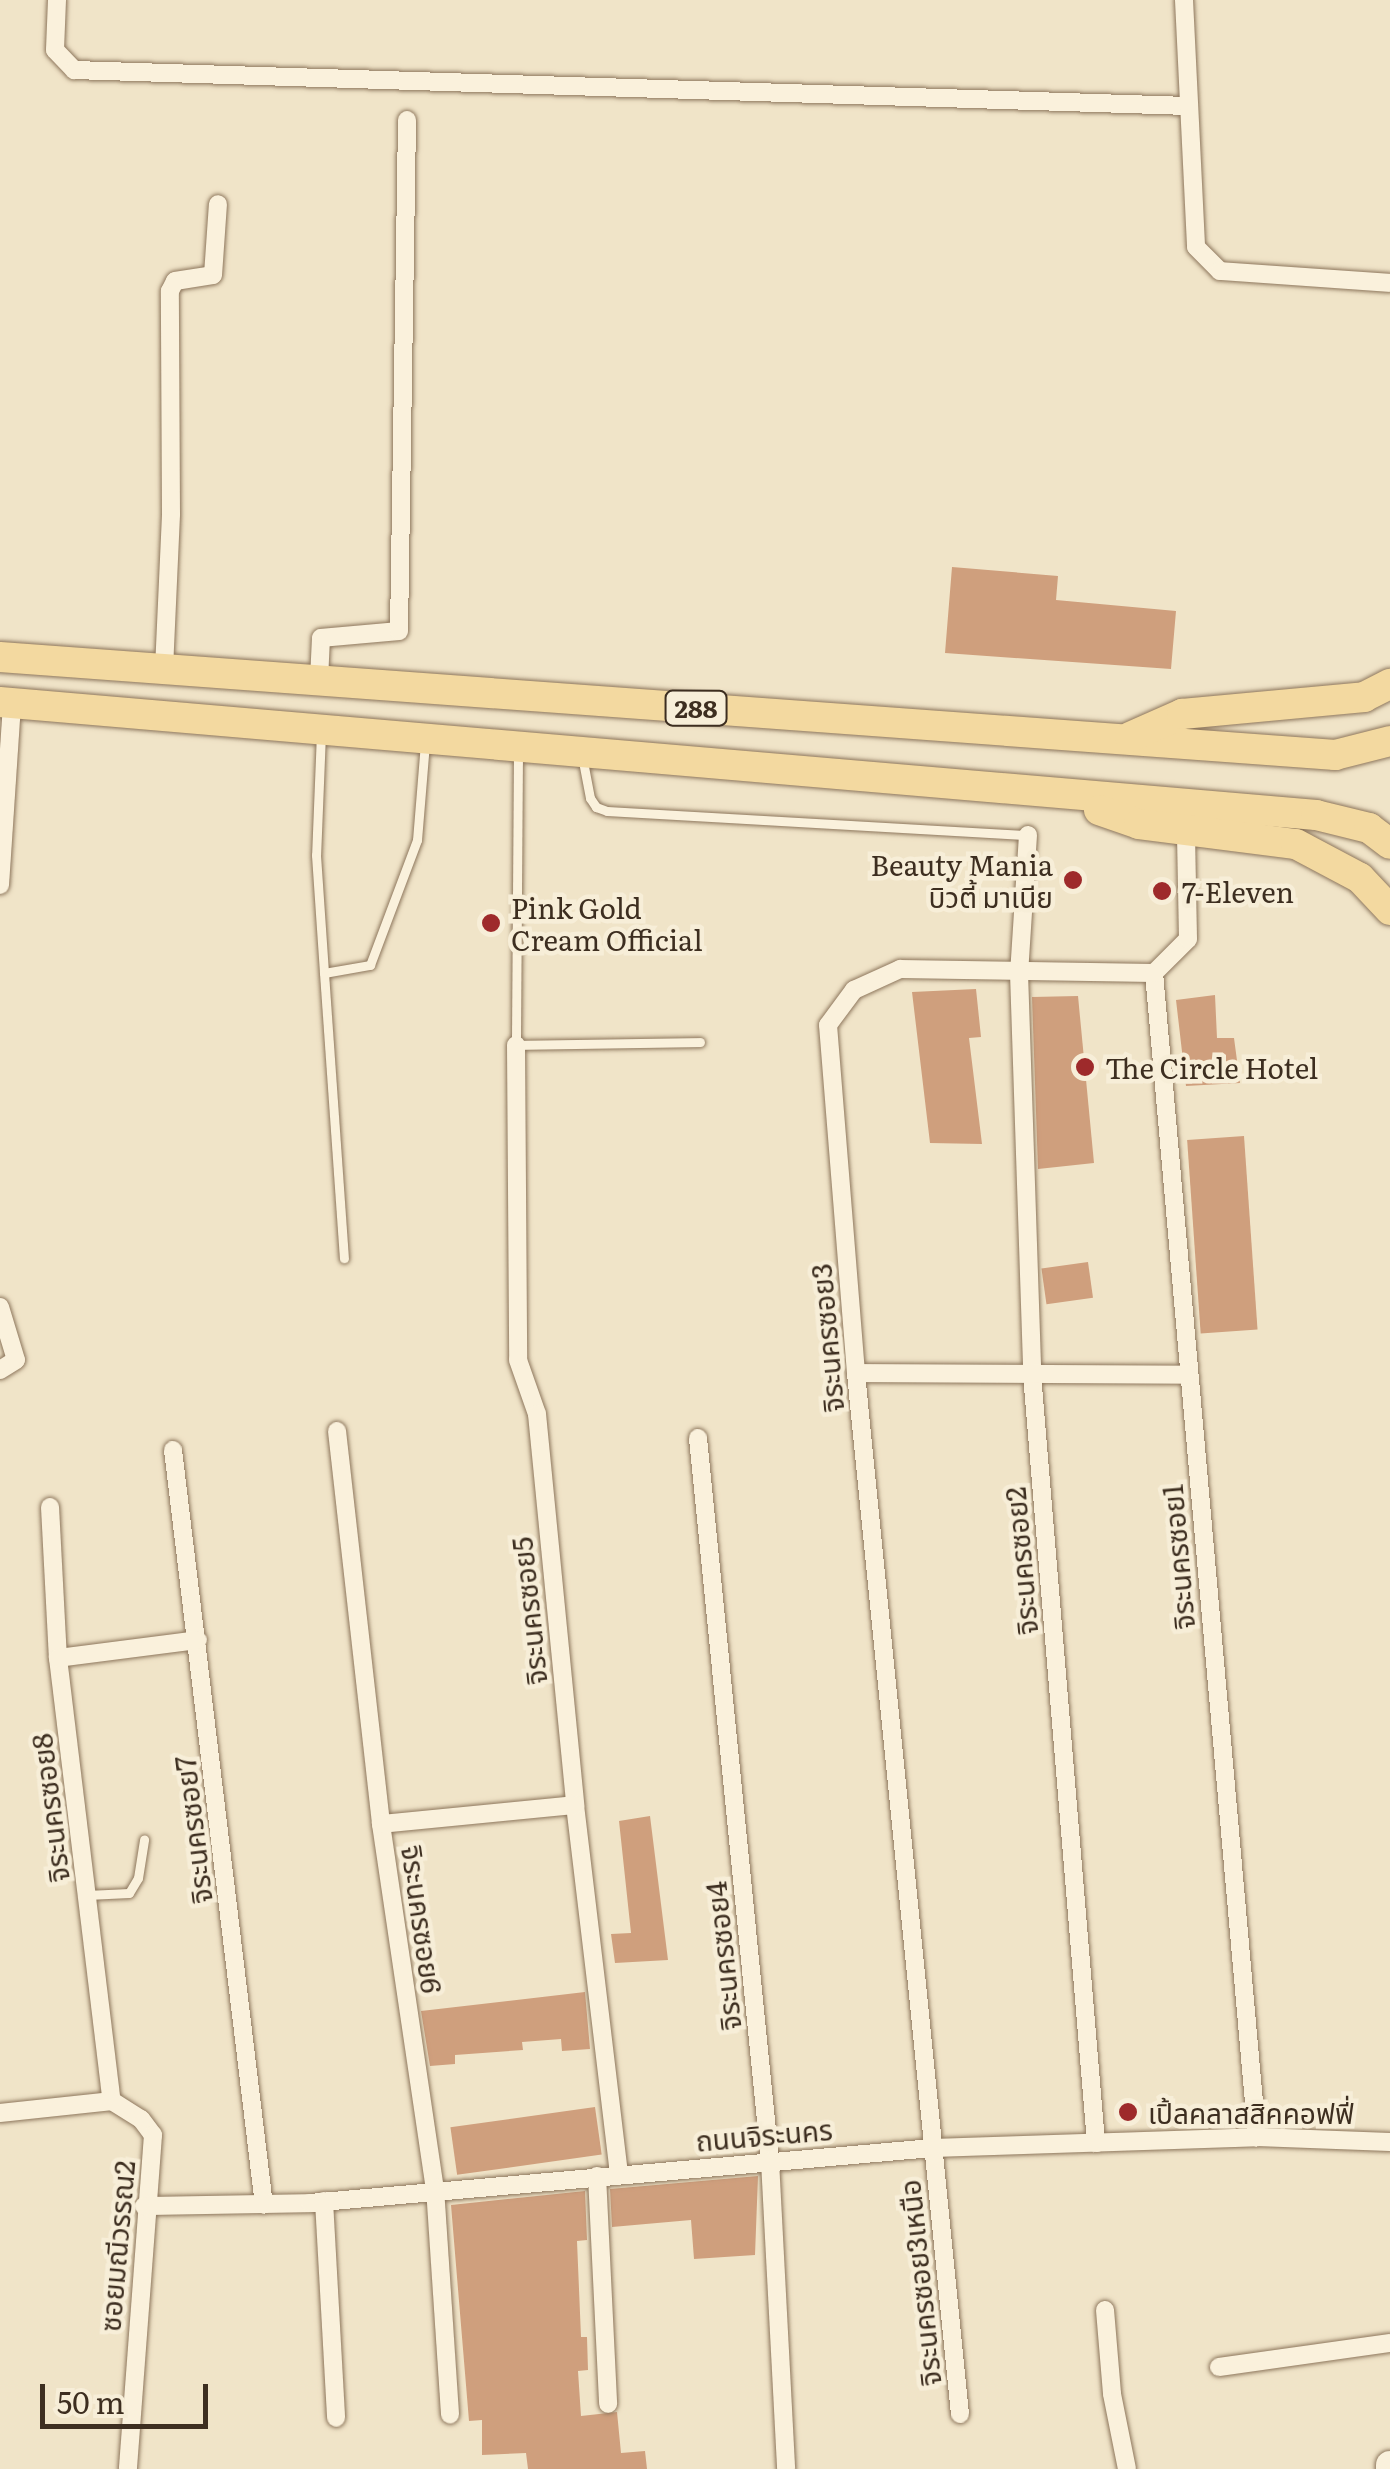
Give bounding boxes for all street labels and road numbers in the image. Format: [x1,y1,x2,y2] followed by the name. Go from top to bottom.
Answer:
[664,688,728,728] road number: 288
[803,1262,849,1414] street label: จิระนครซอย3
[1154,1483,1200,1631] street label: จิระนครซอย1
[997,1486,1043,1636] street label: จิระนครซอย2
[504,1535,552,1687] street label: จิระนครซอย5
[23,1732,75,1884] street label: จิระนครซอย8
[166,1754,218,1906] street label: จิระนครซอย7
[396,1843,450,1995] street label: จิระนครซอย6
[697,1880,747,2032] street label: จิระนครซอย4
[694,2111,834,2157] street label: ถนนจิระนคร
[92,2159,140,2333] street label: ซอยมณีวรรณ2
[891,2178,947,2388] street label: จิระนครซอย3เหนือ

